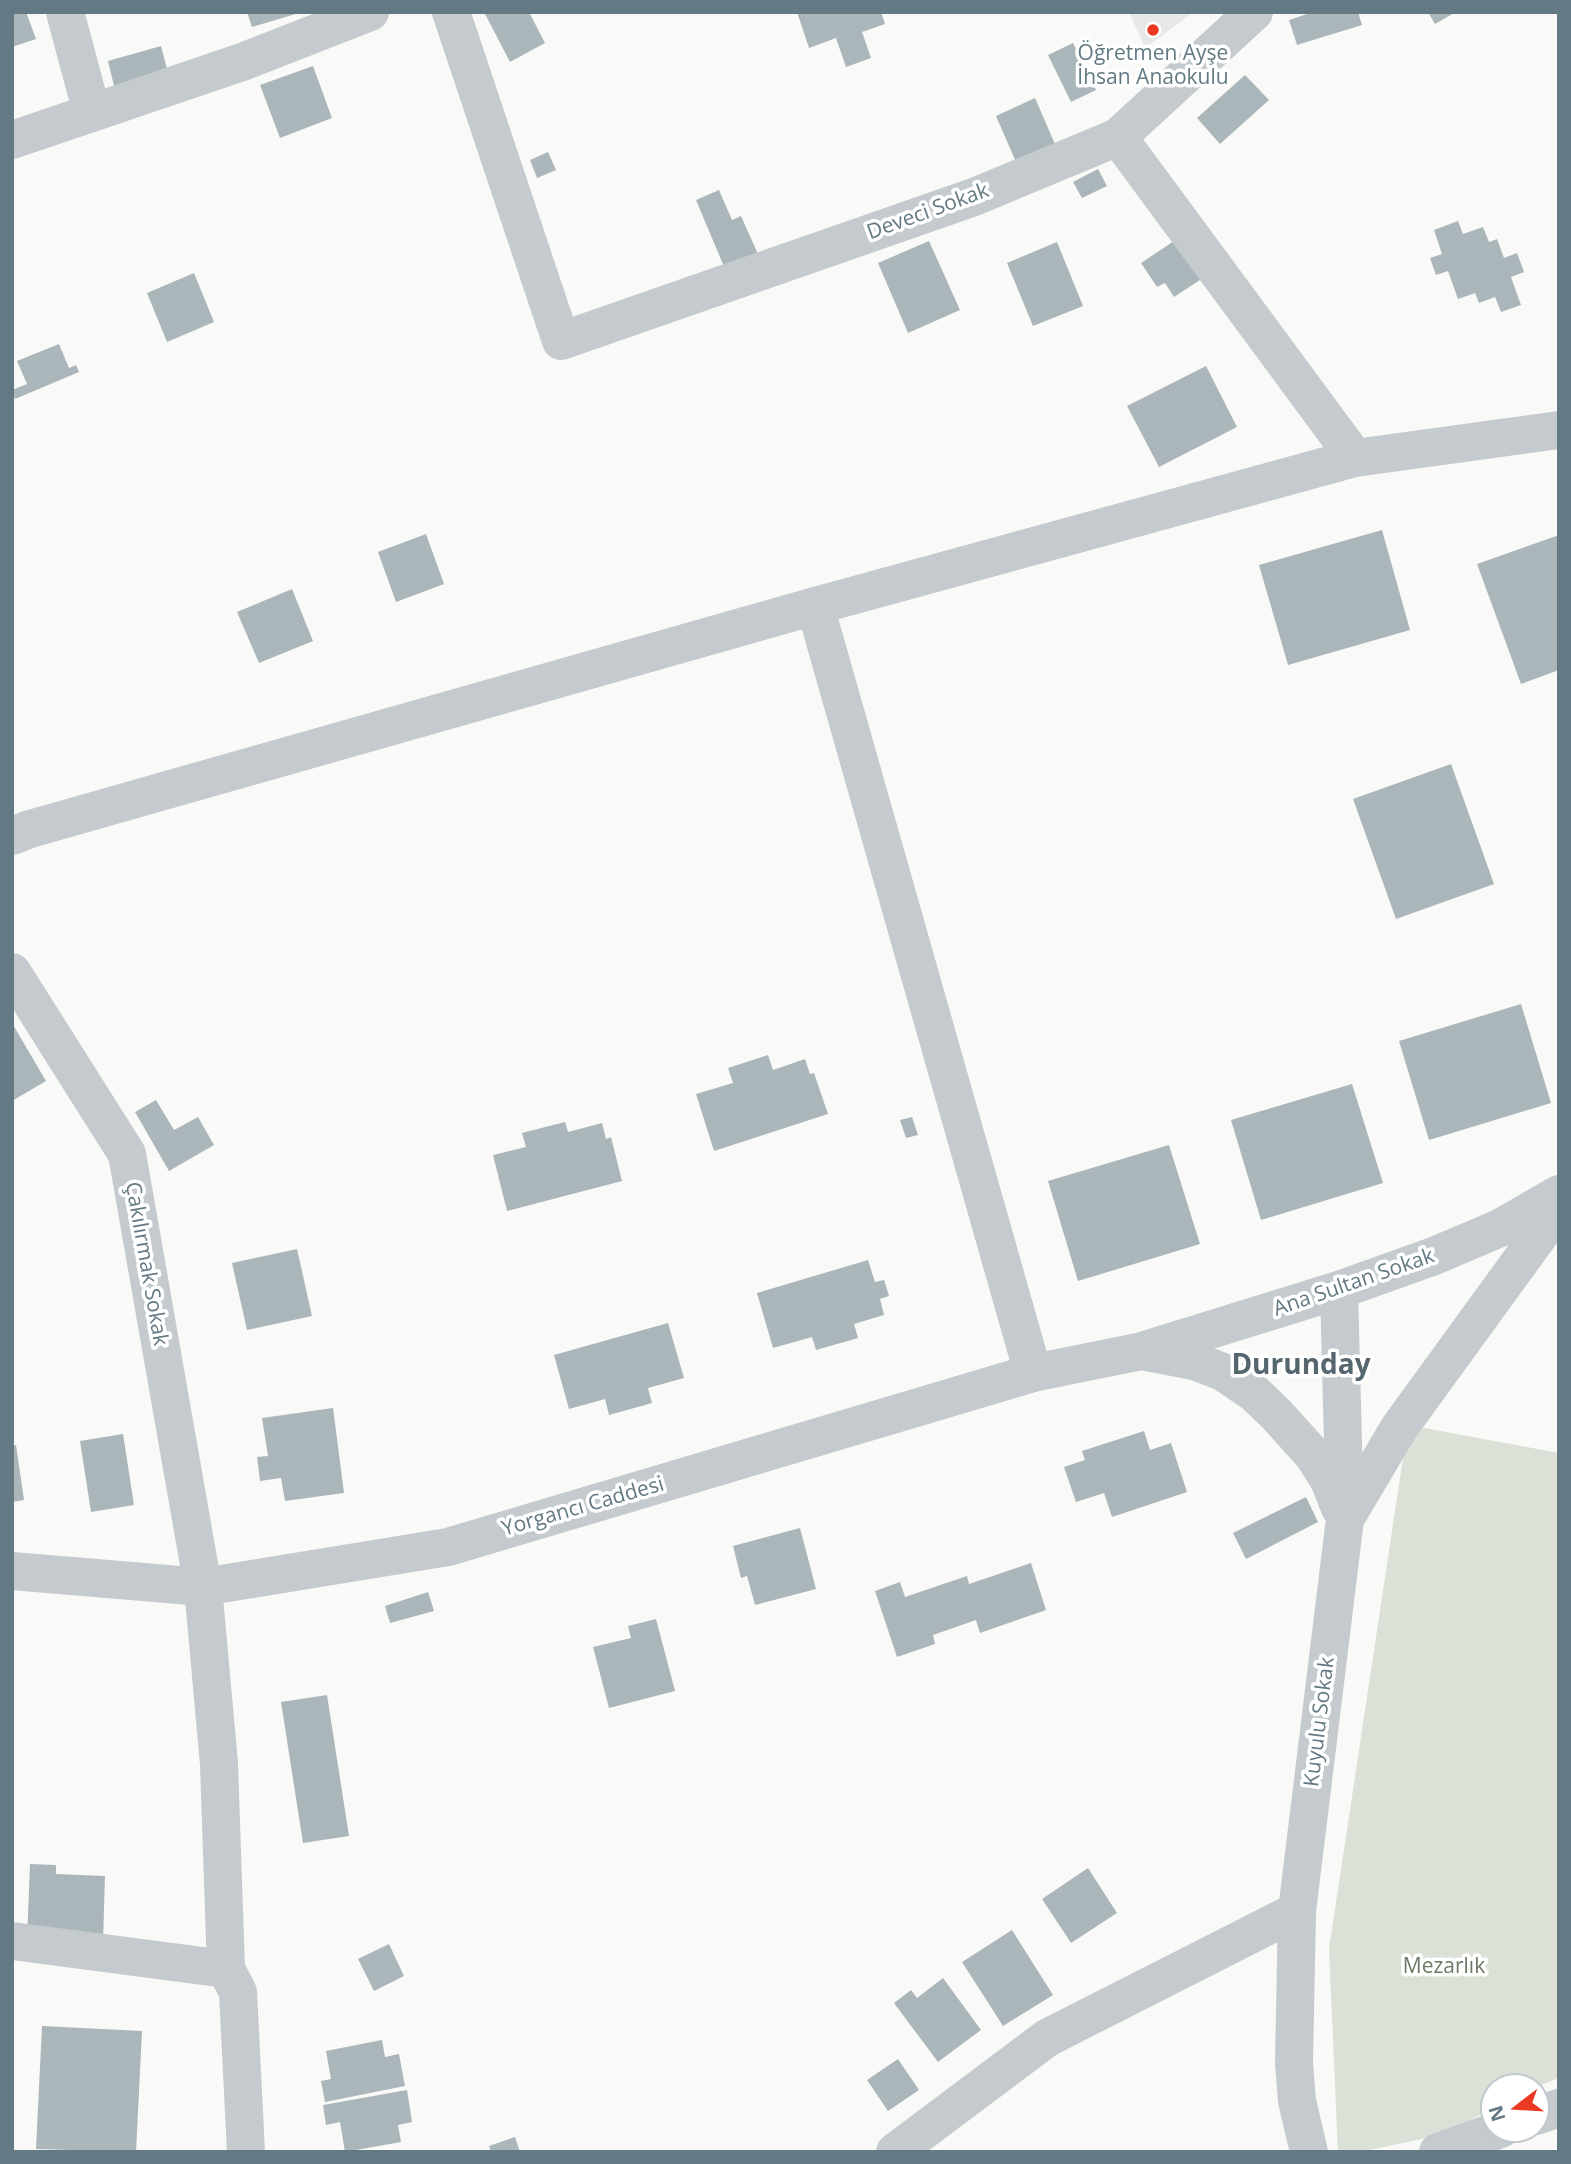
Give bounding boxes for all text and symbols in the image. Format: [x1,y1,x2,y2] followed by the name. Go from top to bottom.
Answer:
[1145,22,1161,38] marker: Öğretmen Ayşe İhsan Anaokulu
[1077,41,1229,91] place label: Öğretmen Ayşe İhsan Anaokulu
[864,178,992,246] street label: Deveci Sokak
[119,1180,173,1348] street label: Çakılırmak Sokak
[1270,1244,1438,1322] street label: Ana Sultan Sokak
[1231,1349,1371,1383] district label: Durunday
[499,1472,667,1542] street label: Yorgancı Caddesi
[1300,1656,1340,1788] street label: Kuyulu Sokak
[1403,1954,1485,1980] park label: Mezarlık
[1480,2073,1550,2143] north arrow
[1482,2102,1512,2125] text: N

